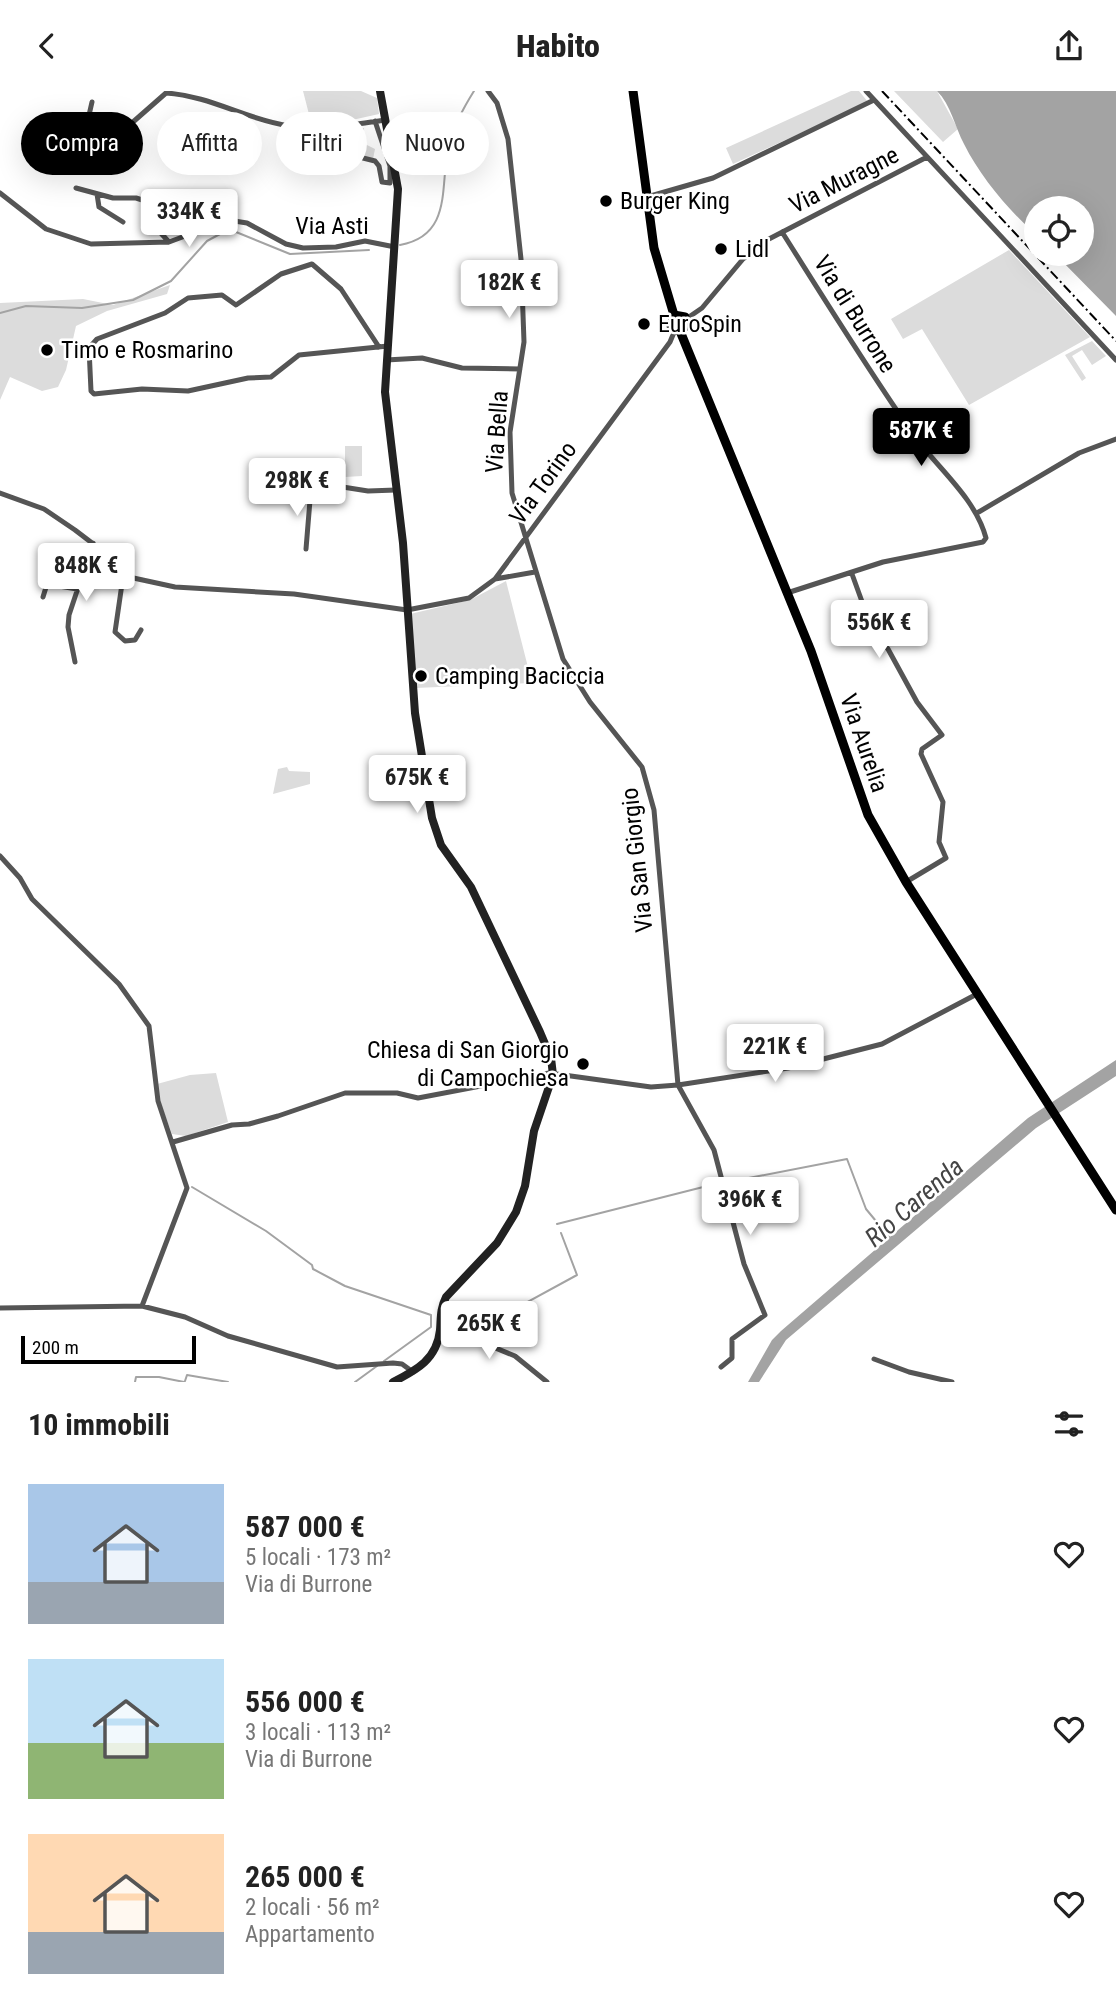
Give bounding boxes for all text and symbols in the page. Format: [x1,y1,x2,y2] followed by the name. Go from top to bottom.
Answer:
[28,27,66,65] icon: back
[516,27,600,65] text: Habito
[1050,27,1088,65] icon: share
[21,112,143,175] chip: Compra
[157,112,262,175] chip: Affitta
[276,112,367,175] chip: Filtri
[381,112,489,175] chip: Nuovo
[785,141,903,219] street label: Via Muragne
[620,187,730,215] place label: Burger King
[132,190,246,249] pin: 334K €
[598,193,614,209] marker: Burger King
[1024,196,1094,266] map controls
[1024,196,1094,266] button: locate
[157,198,221,225] text: 334K €
[295,212,369,240] street label: Via Asti
[735,235,769,263] place label: Lidl
[713,241,729,257] marker: Lidl
[808,250,902,378] street label: Via di Burrone
[452,261,566,320] pin: 182K €
[477,269,541,296] text: 182K €
[658,310,742,338] place label: EuroSpin
[636,316,652,332] marker: EuroSpin
[61,336,233,364] place label: Timo e Rosmarino
[39,342,55,358] marker: Timo e Rosmarino
[480,390,514,474] street label: Via Bella
[864,409,978,468] pin: 587K €
[889,417,953,444] text: 587K €
[504,436,582,530] street label: Via Torino
[240,459,354,518] pin: 298K €
[265,467,329,494] text: 298K €
[29,543,143,603] pin: 848K €
[54,552,118,579] text: 848K €
[822,601,936,660] pin: 556K €
[847,609,911,636] text: 556K €
[435,662,605,690] place label: Camping Baciccia
[413,668,429,684] marker: Camping Baciccia
[834,690,894,796] street label: Via Aurelia
[360,755,474,815] pin: 675K €
[385,764,449,791] text: 675K €
[615,786,659,934] street label: Via San Giorgio
[718,1025,832,1084] pin: 221K €
[743,1033,807,1060] text: 221K €
[367,1036,569,1092] place label: Chiesa di San Giorgio di Campochiesa
[575,1056,591,1072] marker: Chiesa di San Giorgio di Campochiesa
[859,1151,969,1253] water label: Rio Carenda
[693,1177,807,1237] pin: 396K €
[718,1186,782,1213] text: 396K €
[432,1301,546,1361] pin: 265K €
[457,1310,521,1337] text: 265K €
[21,1333,196,1365] scale bar
[32,1336,79,1359] text: 200 m
[1050,1405,1088,1443] icon: filters
[28,1407,170,1442] text: 10 immobili
[245,1509,365,1544] text: 587 000 €
[84,1512,168,1596] icon: home
[1050,1535,1088,1573] icon: heart
[245,1544,391,1571] text: 5 locali · 173 m²
[245,1571,372,1598] text: Via di Burrone
[245,1684,365,1719] text: 556 000 €
[84,1687,168,1771] icon: home
[1050,1710,1088,1748] icon: heart
[245,1719,391,1746] text: 3 locali · 113 m²
[245,1746,372,1773] text: Via di Burrone
[245,1859,365,1894] text: 265 000 €
[84,1862,168,1946] icon: home
[1050,1885,1088,1923] icon: heart
[245,1894,380,1921] text: 2 locali · 56 m²
[245,1921,375,1948] text: Appartamento

